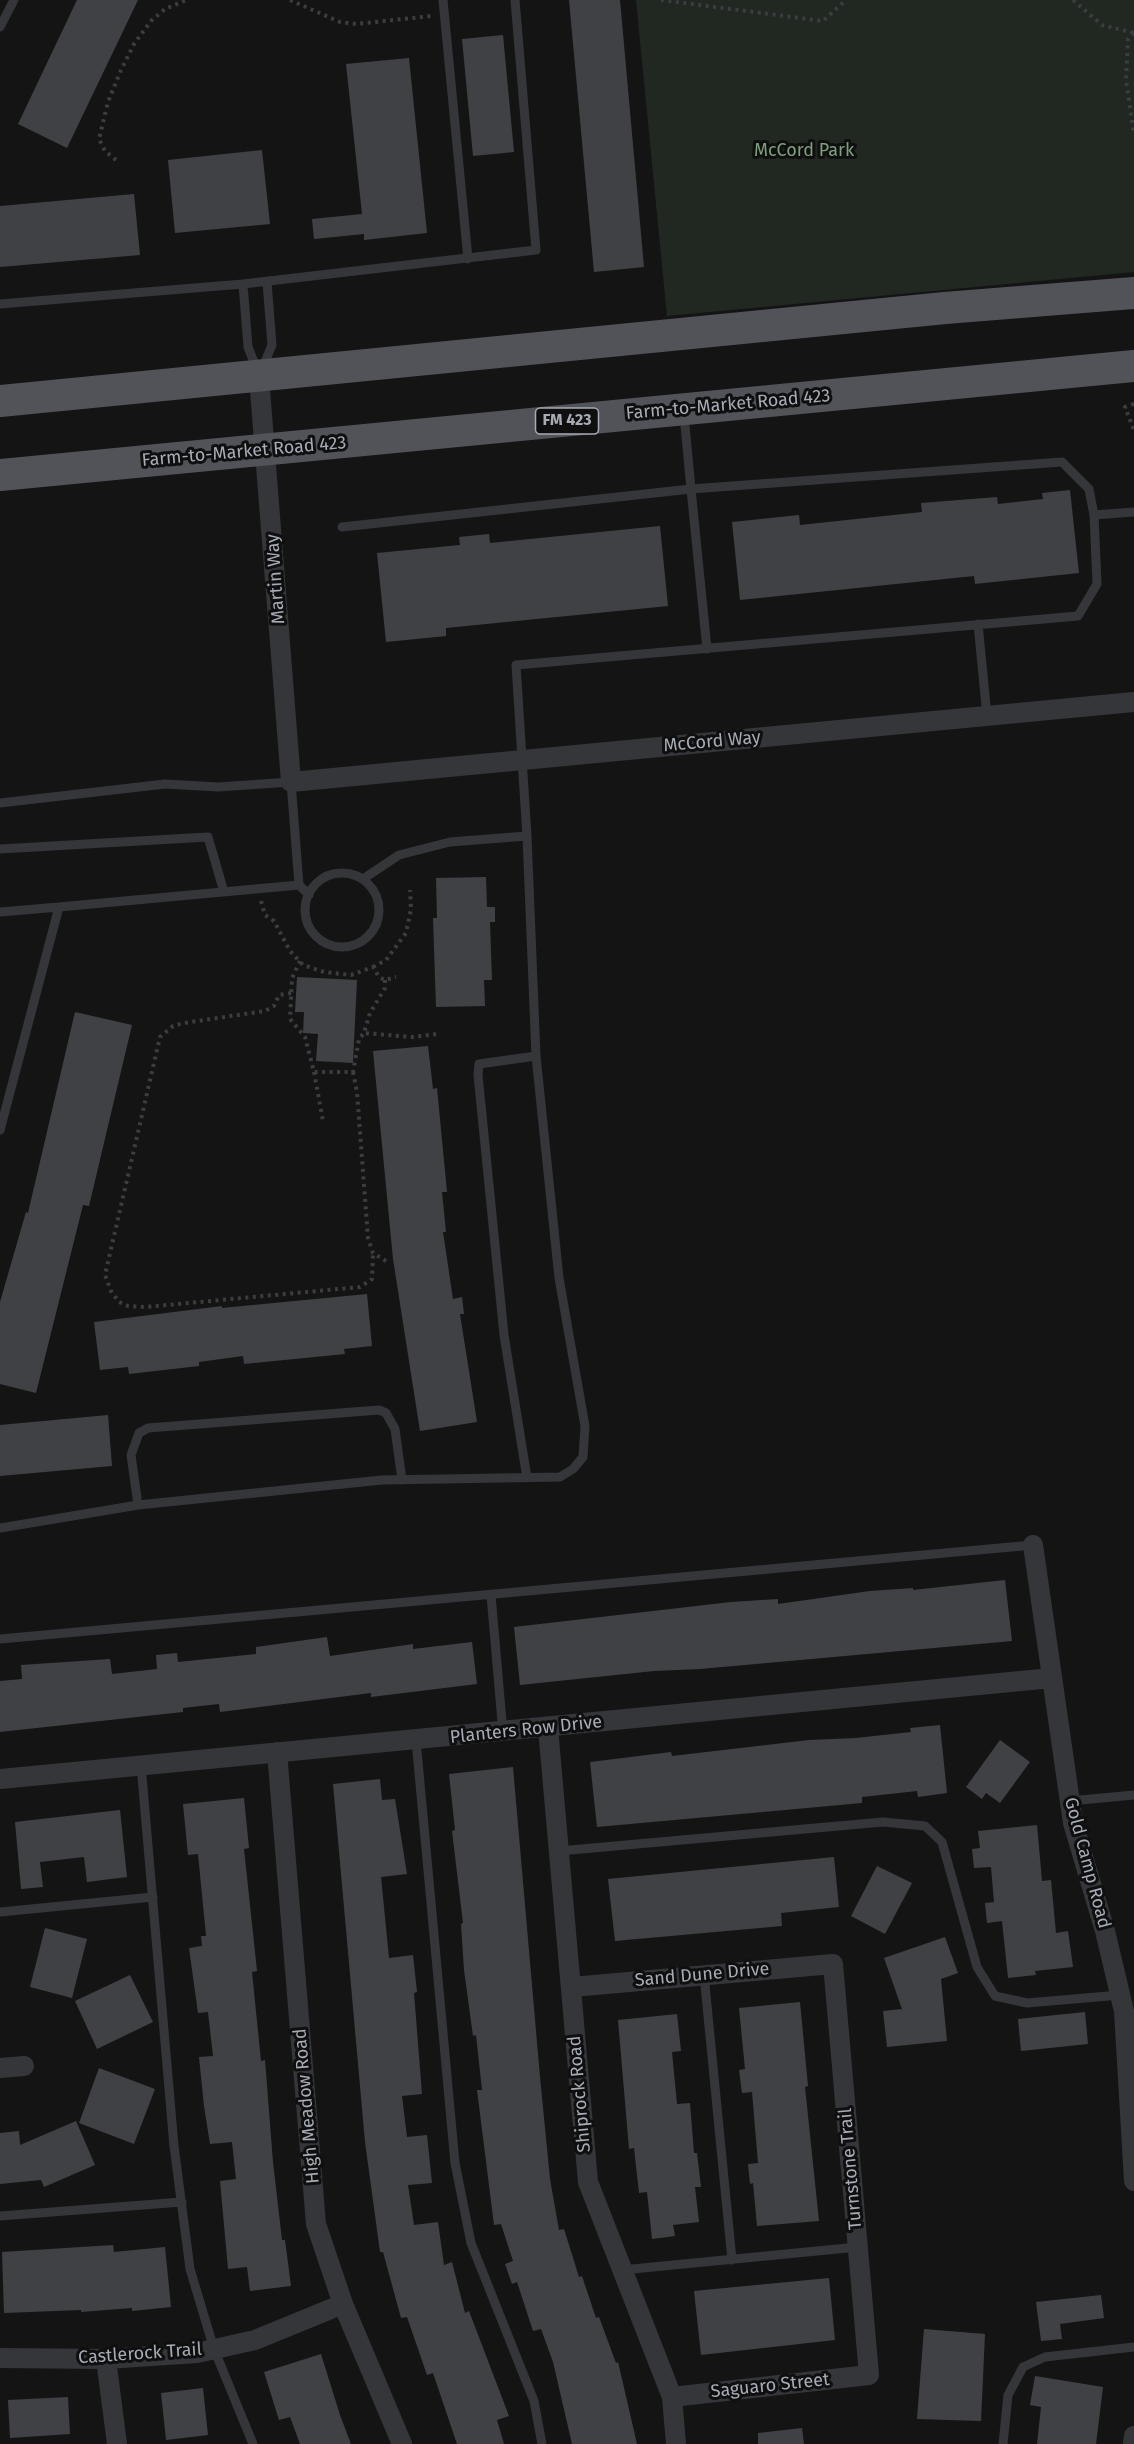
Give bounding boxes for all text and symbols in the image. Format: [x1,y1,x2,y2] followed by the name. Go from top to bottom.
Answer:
[754,140,854,162] park label: McCord Park
[625,385,831,425] street label: Farm-to-Market Road 423
[536,408,598,434] road number: FM 423
[141,432,347,472] street label: Farm-to-Market Road 423
[262,533,290,625] street label: Martin Way
[663,727,761,757] street label: McCord Way
[449,1711,603,1749] street label: Planters Row Drive
[1059,1795,1115,1931] street label: Gold Camp Road
[634,1958,770,1992] street label: Sand Dune Drive
[289,2027,325,2185] street label: High Meadow Road
[564,2035,596,2153] street label: Shiprock Road
[835,2107,867,2231] street label: Turnstone Trail
[77,2339,203,2369] street label: Castlerock Trail
[710,2369,830,2403] street label: Saguaro Street

